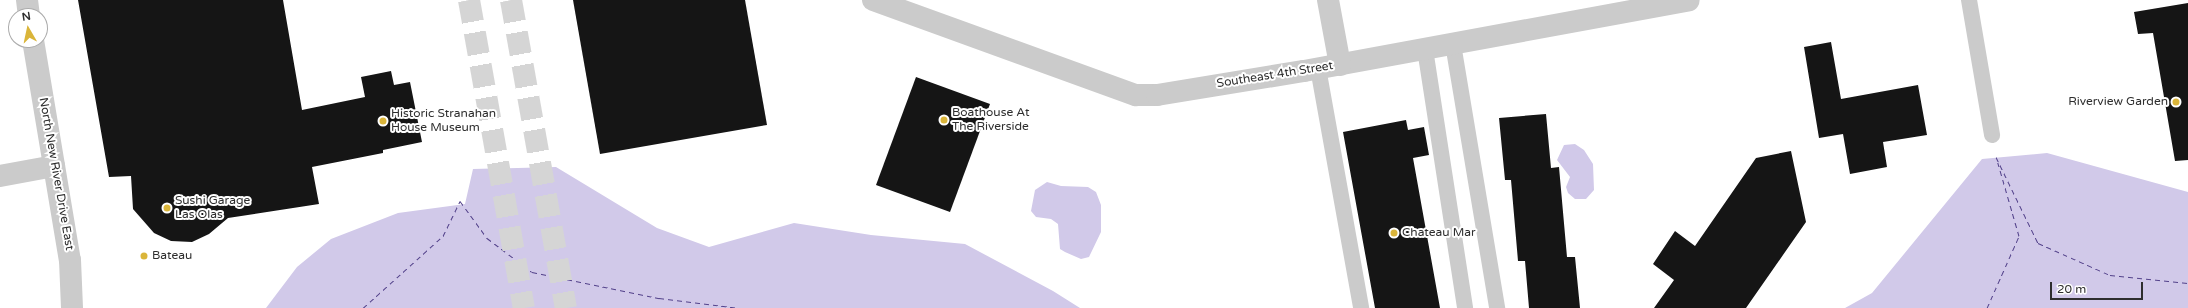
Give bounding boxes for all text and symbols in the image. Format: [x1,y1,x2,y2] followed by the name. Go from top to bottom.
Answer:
[8,8,48,48] north arrow
[21,10,32,24] text: N
[1216,59,1334,91] street label: Southeast 4th Street
[2068,95,2168,109] place label: Riverview Garden
[35,97,77,251] street label: North New River Drive East
[2171,97,2181,107] marker: Riverview Garden
[952,106,1030,134] place label: Boathouse At The Riverside
[391,107,496,135] place label: Historic Stranahan House Museum
[939,115,949,125] marker: Boathouse At The Riverside
[378,116,388,126] marker: Historic Stranahan House Museum
[175,194,250,222] place label: Sushi Garage Las Olas
[162,203,172,213] marker: Sushi Garage Las Olas
[1402,226,1476,240] place label: Chateau Mar
[1389,228,1399,238] marker: Chateau Mar
[152,249,192,263] place label: Bateau
[139,251,149,261] marker: Bateau
[2052,274,2145,300] scale bar
[2057,282,2086,296] text: 20 m

